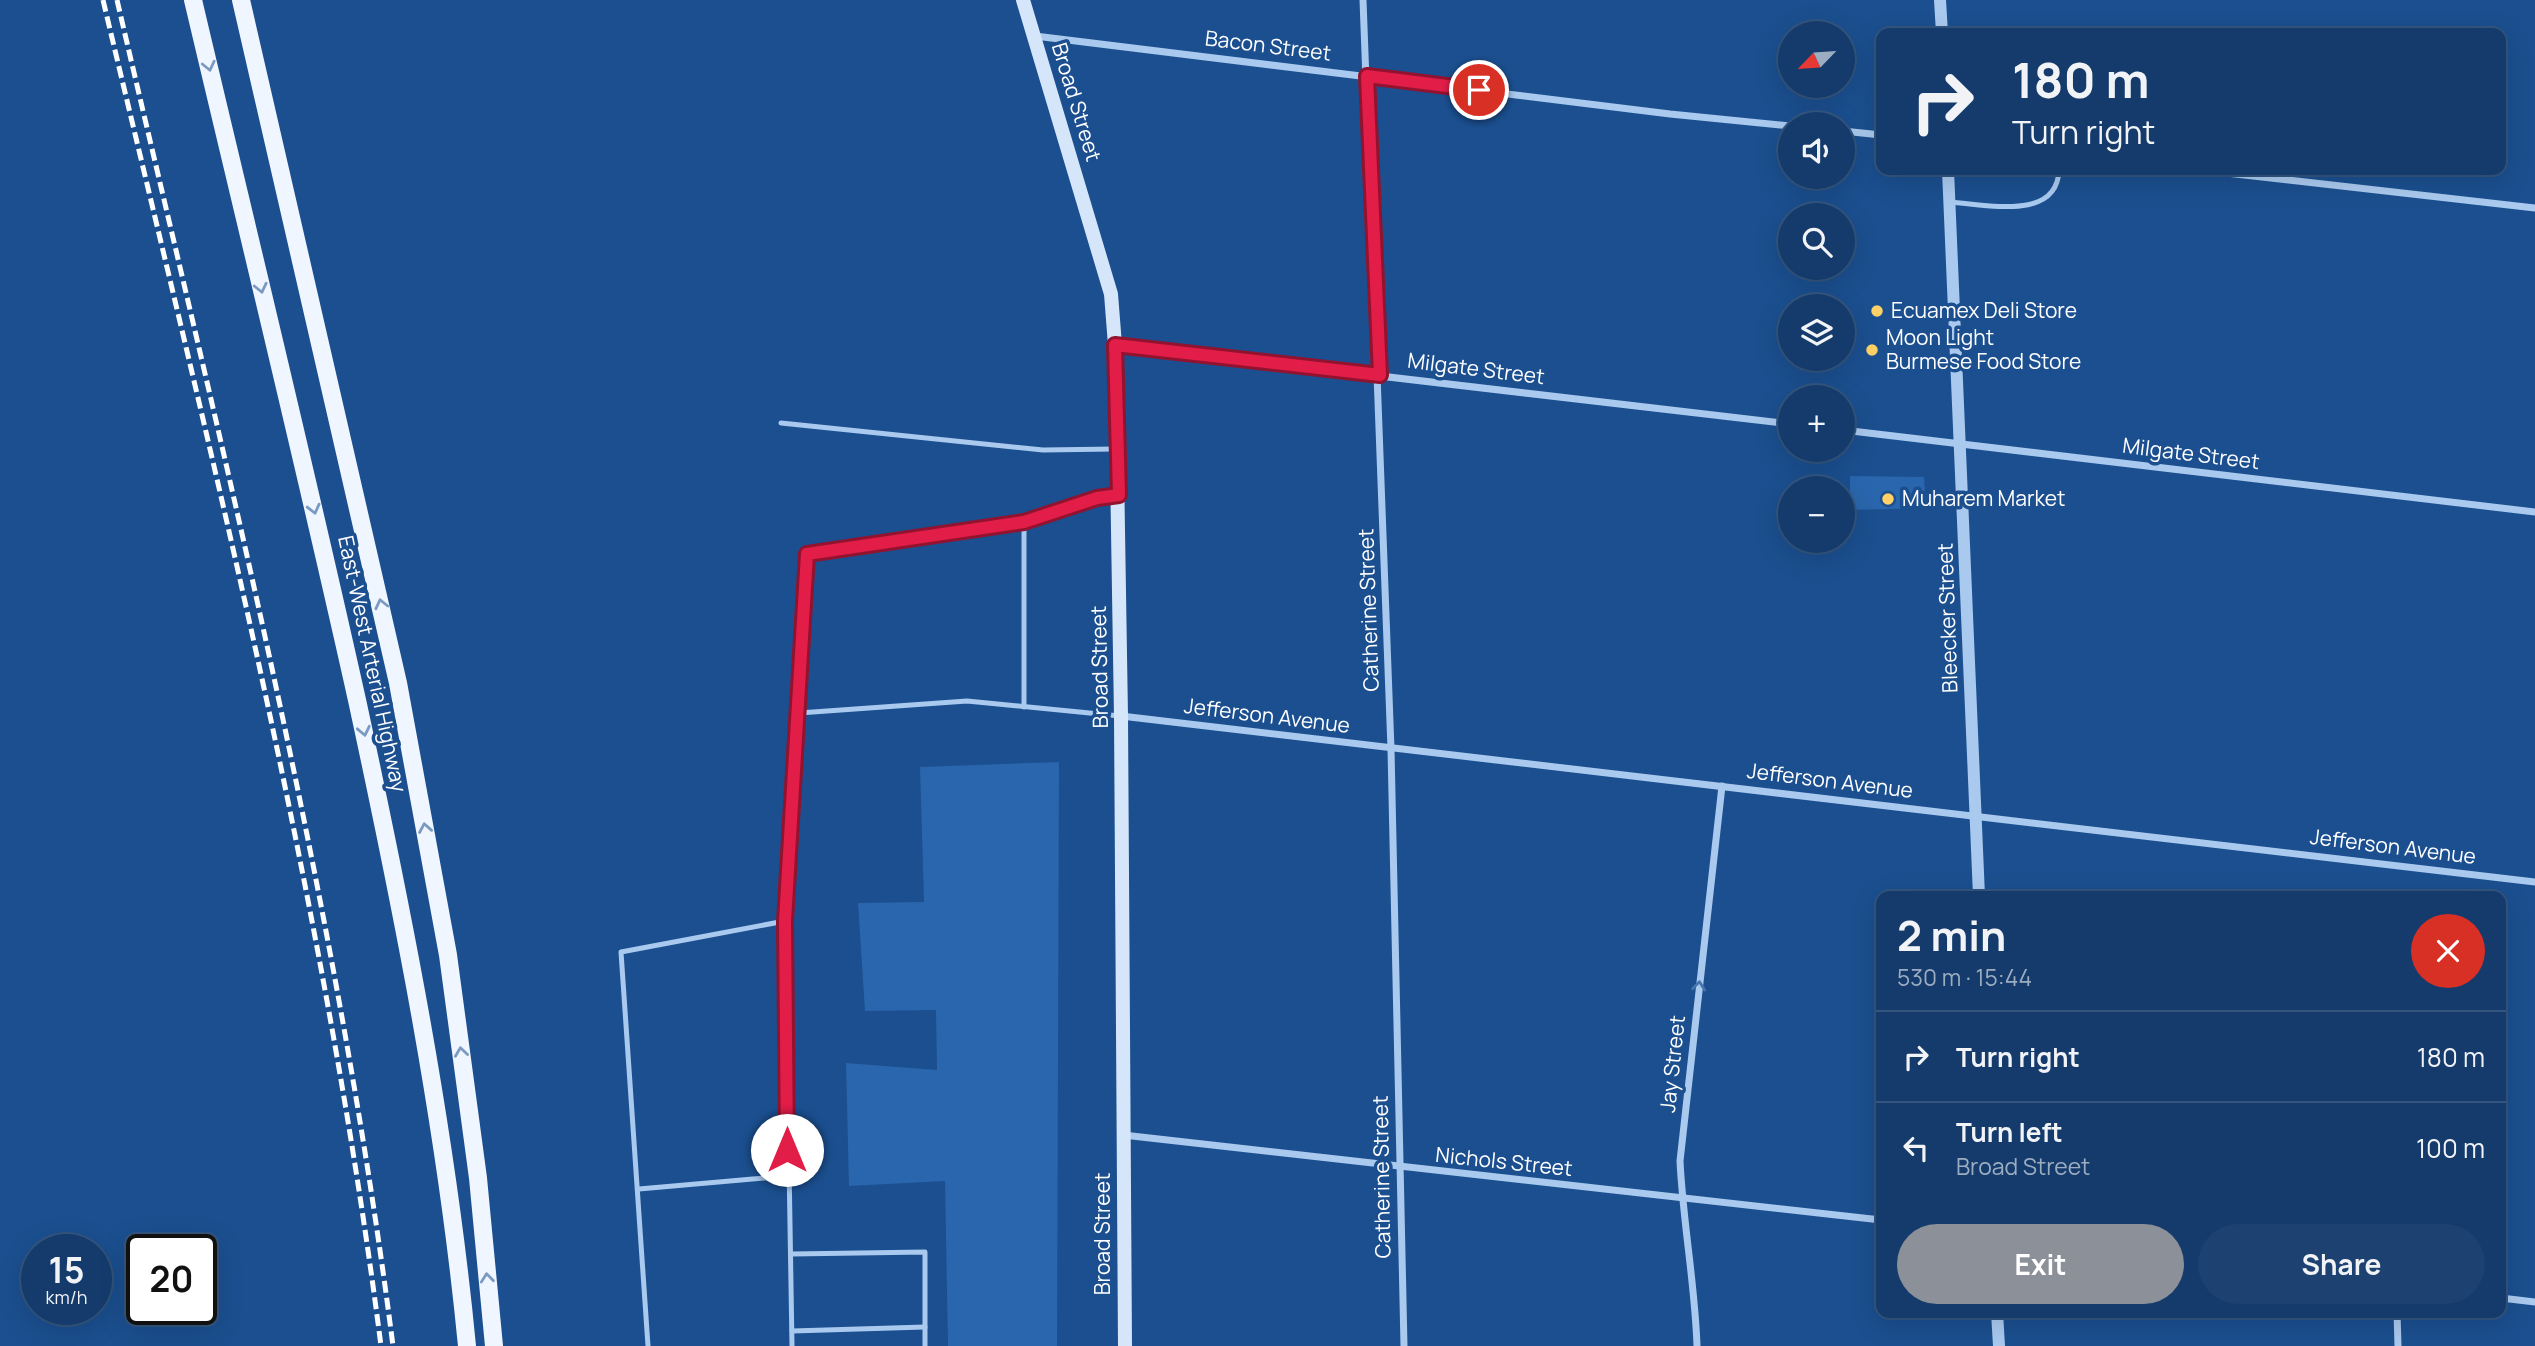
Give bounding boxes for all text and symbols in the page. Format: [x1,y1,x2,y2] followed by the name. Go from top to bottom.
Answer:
[1778,21,1855,98] north arrow
[1778,21,1855,553] map controls
[1204,23,1333,67] street label: Bacon Street
[1046,39,1108,164] street label: Broad Street
[2012,46,2150,113] text: 180 m
[1897,56,1988,147] icon: right
[201,60,215,72] one-way arrow
[1449,60,1509,120] pin
[1460,71,1498,109] icon: arrive
[2012,110,2155,154] text: Turn right
[1778,112,1855,189] button: sound
[1778,203,1855,280] button: search
[253,282,267,294] one-way arrow
[1778,294,1855,371] button: layers
[1891,296,2077,324] place label: Ecuamex Deli Store
[1869,303,1885,319] marker: Ecuamex Deli Store
[1886,323,2081,375] place label: Moon Light Burmese Food Store
[1864,342,1880,358] marker: Moon Light Burmese Food Store
[1406,346,1546,390] street label: Milgate Street
[1778,385,1855,462] button: +
[2121,431,2261,475] street label: Milgate Street
[1778,476,1855,553] button: −
[1902,484,2065,512] place label: Muharem Market
[1880,491,1896,507] marker: Muharem Market
[306,503,320,515] one-way arrow
[1351,528,1385,692] street label: Catherine Street
[332,533,414,795] street label: East-West Arterial Highway
[1930,543,1964,693] street label: Bleecker Street
[374,599,389,611] one-way arrow
[1084,605,1114,729] street label: Broad Street
[1183,691,1352,739] street label: Jefferson Avenue
[355,725,370,737] one-way arrow
[1746,756,1915,804] street label: Jefferson Avenue
[418,822,433,834] one-way arrow
[2309,822,2478,870] street label: Jefferson Avenue
[1897,906,2006,964] text: 2 min
[2411,914,2485,988] button: close
[1897,961,2032,993] text: 530 m · 15:44
[1692,980,1707,991] one-way arrow
[1653,1014,1691,1114] street label: Jay Street
[1897,1038,1935,1076] icon: right
[1956,1039,2080,1075] text: Turn right
[2417,1039,2485,1075] text: 180 m
[453,1046,468,1058] one-way arrow
[1366,1095,1396,1259] street label: Catherine Street
[750,1113,824,1187] position arrow
[1956,1114,2063,1150] text: Turn left
[1897,1129,1935,1167] icon: left
[2416,1130,2485,1166] text: 100 m
[1434,1140,1574,1182] street label: Nichols Street
[1956,1150,2090,1182] text: Broad Street
[1088,1173,1116,1295] street label: Broad Street
[1897,1224,2184,1304] button: Exit
[2198,1224,2485,1304] button: Share
[126,1234,217,1325] speed limit sign: 20
[49,1246,84,1294] text: 15
[480,1272,495,1284] one-way arrow
[46,1285,87,1309] text: km/h

